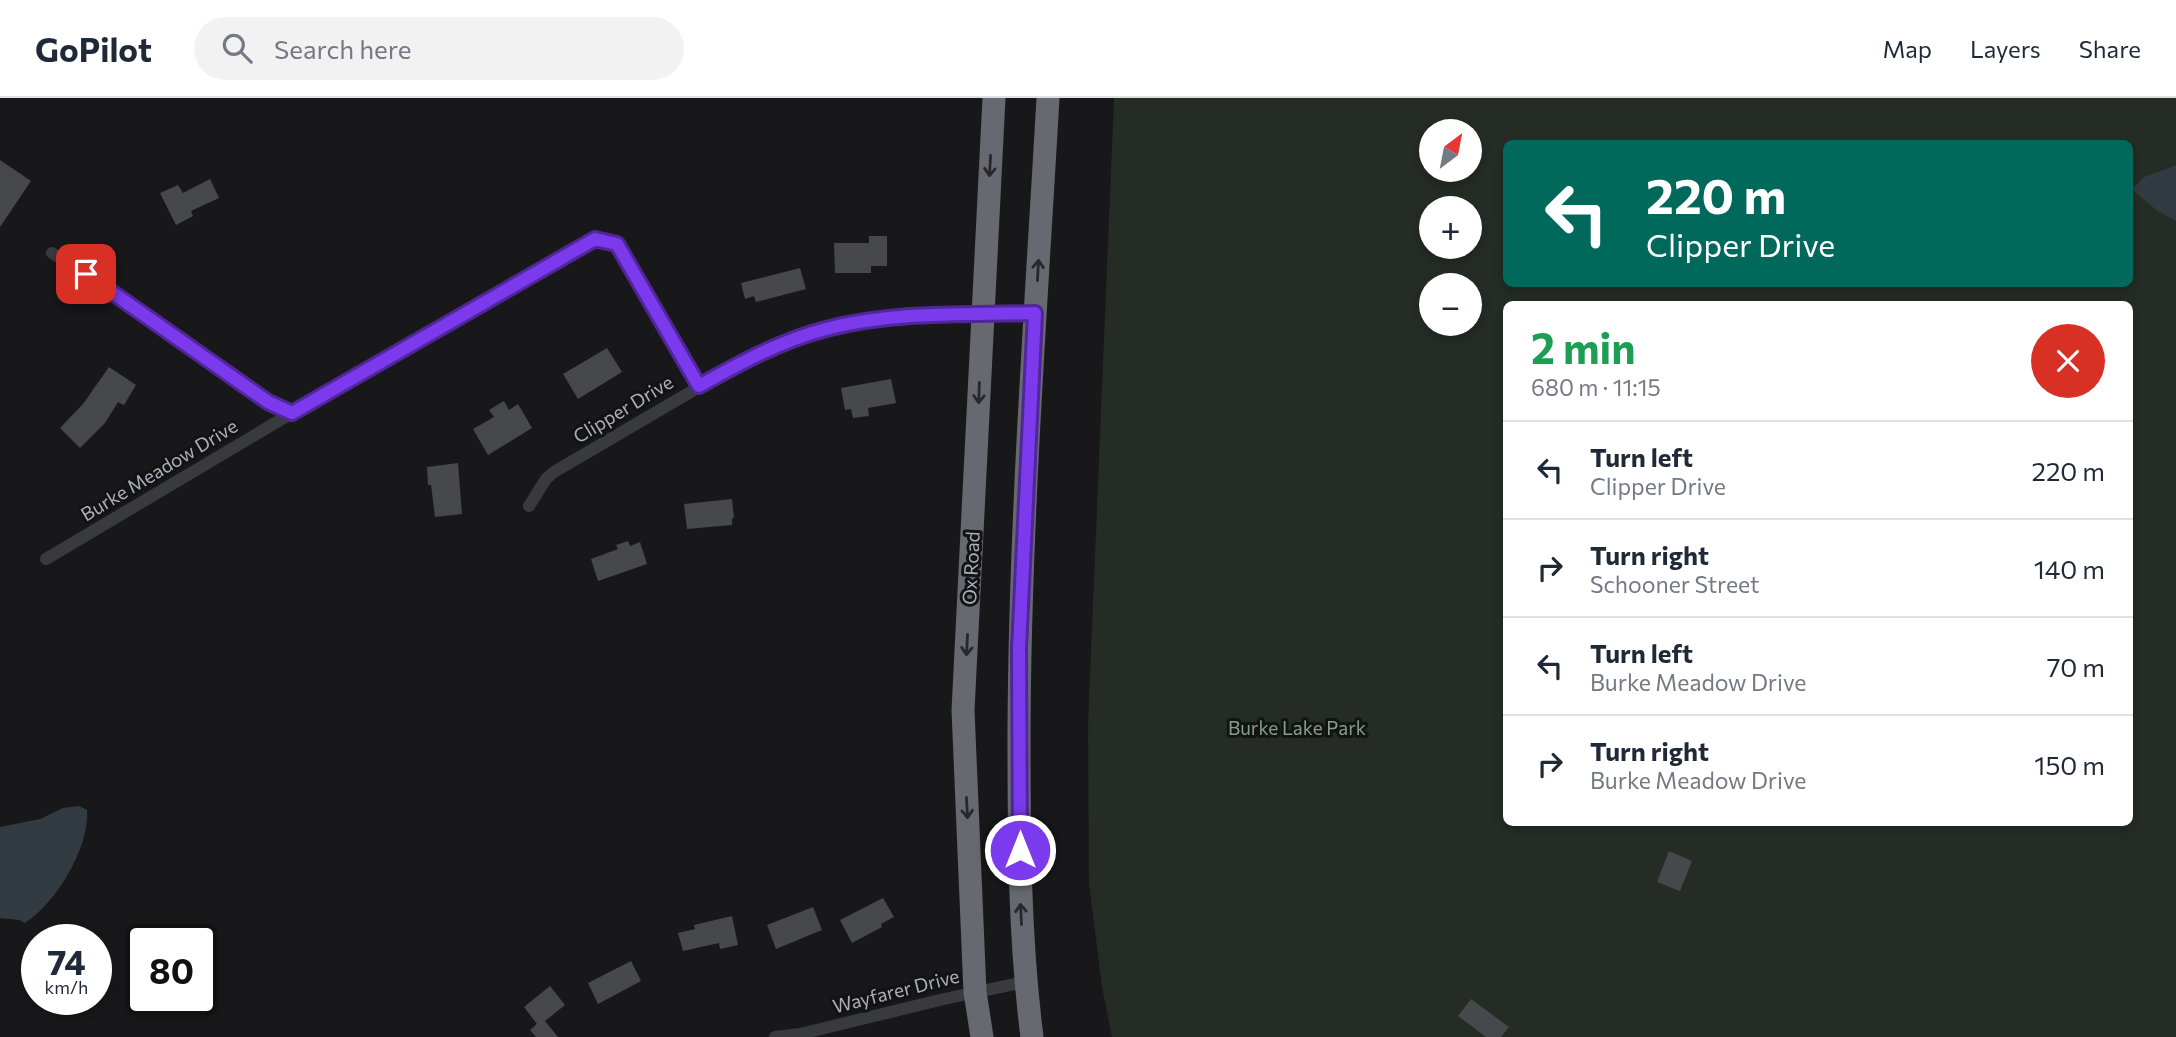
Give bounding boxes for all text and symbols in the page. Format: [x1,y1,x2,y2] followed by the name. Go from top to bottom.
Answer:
[194,17,684,80] search box
[35,28,152,69] text: GoPilot
[218,29,256,67] icon: search
[274,33,411,64] text: Search here
[1883,34,1932,63] text: Map
[1970,34,2041,63] text: Layers
[2079,34,2141,63] text: Share
[1419,119,1482,182] north arrow
[1419,119,1482,336] map controls
[983,154,996,177] one-way arrow
[1646,164,1786,224] text: 220 m
[1531,168,1622,259] icon: left
[1419,196,1482,259] button: +
[1646,224,1835,264] text: Clipper Drive
[56,244,116,304] pin
[67,255,105,293] icon: arrive
[1032,259,1045,282] one-way arrow
[1419,273,1482,336] button: −
[1531,321,1636,373] text: 2 min
[2031,324,2105,398] button: close
[569,370,677,447] street label: Clipper Drive
[1531,373,1661,401] text: 680 m · 11:15
[972,382,986,405] one-way arrow
[76,414,241,525] street label: Burke Meadow Drive
[1590,441,1693,472] text: Turn left
[1531,451,1569,489] icon: left
[2032,455,2105,486] text: 220 m
[1590,472,1726,500] text: Clipper Drive
[957,531,984,605] street label: Ox Road
[1590,539,1709,570] text: Turn right
[1531,549,1569,587] icon: right
[2034,553,2105,584] text: 140 m
[1590,570,1759,598] text: Schooner Street
[960,633,973,656] one-way arrow
[1590,637,1693,668] text: Turn left
[1531,647,1569,685] icon: left
[2047,651,2105,682] text: 70 m
[1590,668,1806,696] text: Burke Meadow Drive
[1228,716,1366,739] park label: Burke Lake Park
[1590,735,1709,766] text: Turn right
[1531,745,1569,783] icon: right
[2034,749,2105,780] text: 150 m
[1590,766,1806,794] text: Burke Meadow Drive
[960,796,973,819] one-way arrow
[983,813,1057,887] position arrow
[1014,903,1027,925] one-way arrow
[126,924,217,1015] speed limit sign: 80
[47,939,86,982] text: 74
[830,964,962,1017] street label: Wayfarer Drive
[45,976,88,998] text: km/h

